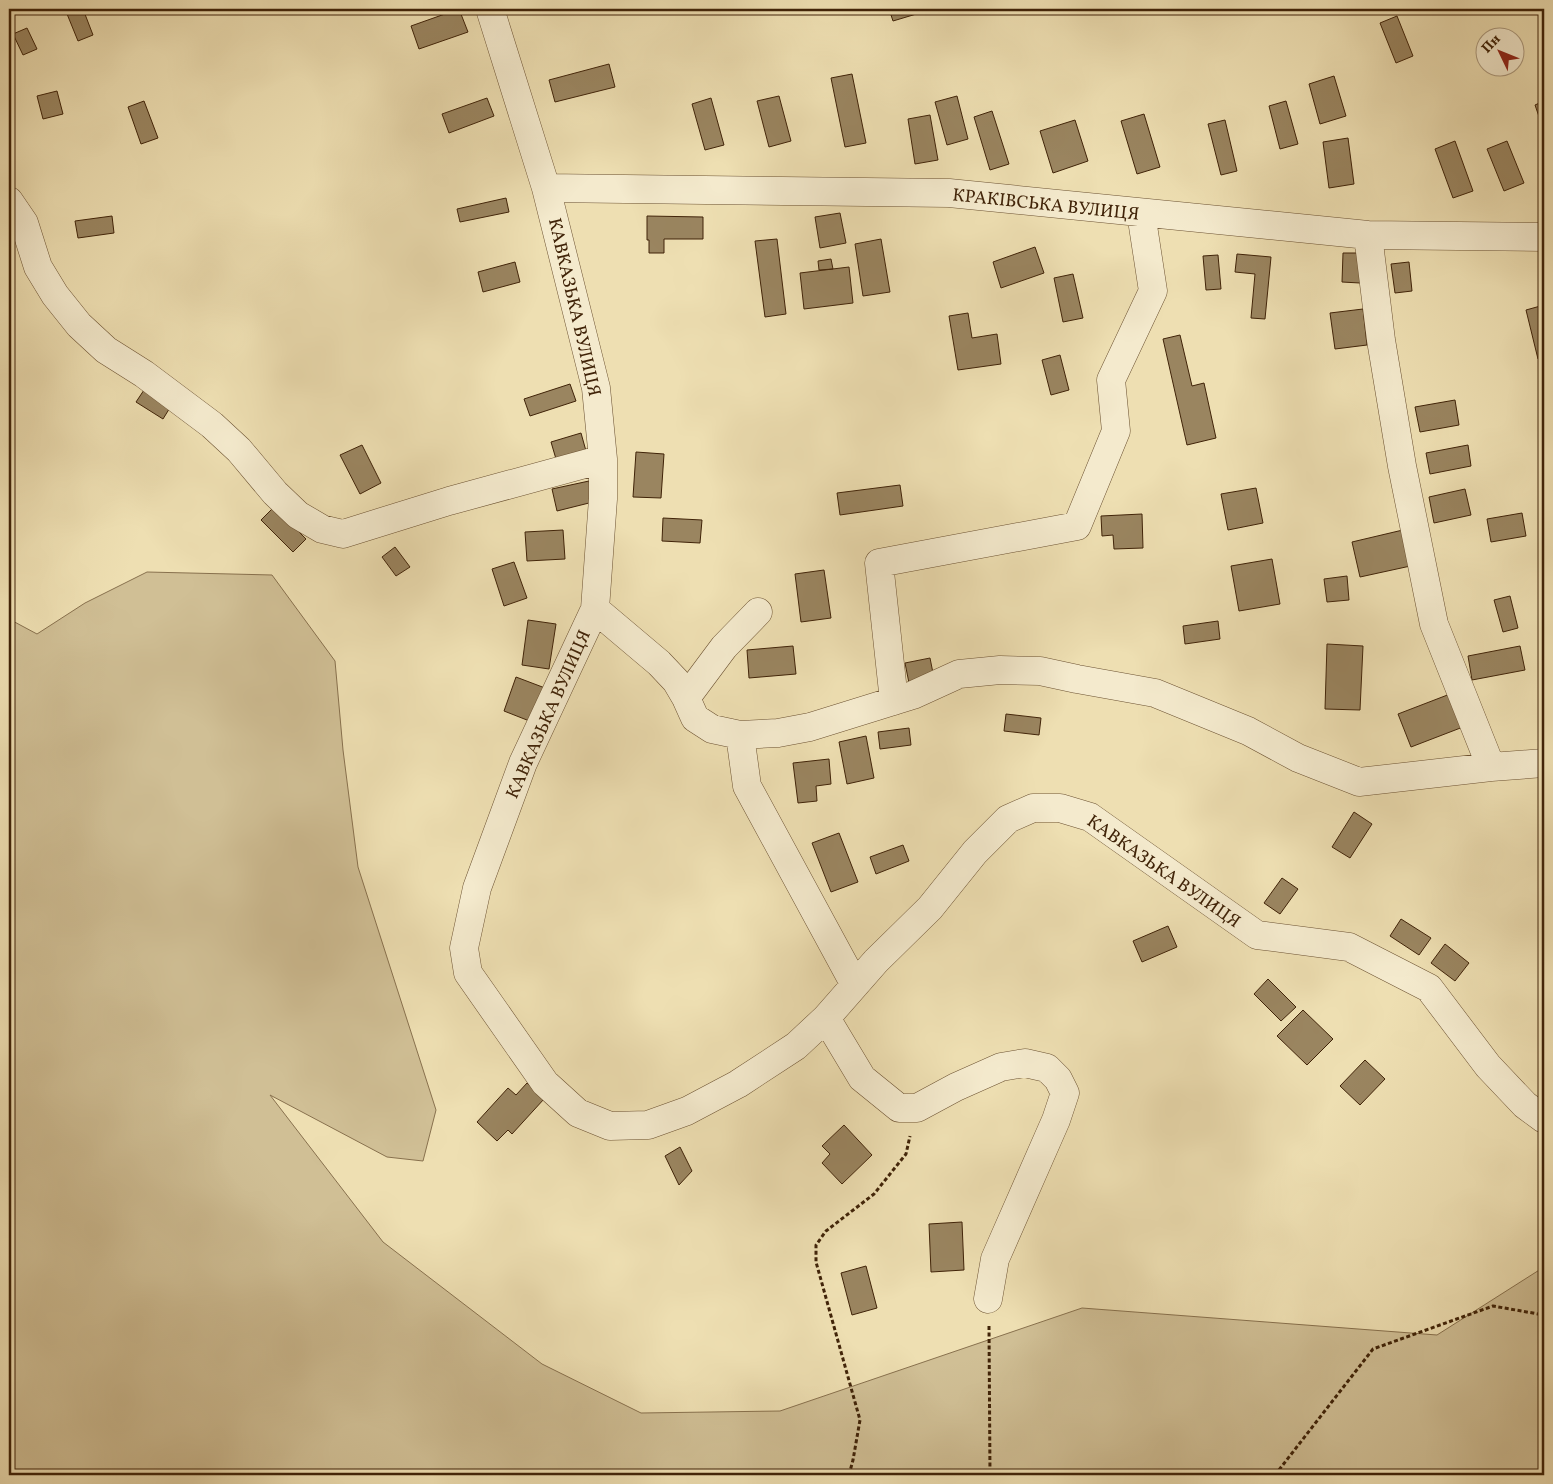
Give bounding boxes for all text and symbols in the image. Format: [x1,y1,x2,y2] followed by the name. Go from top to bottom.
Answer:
[1476,28,1526,78] north arrow
[1478,30,1505,58] text: Пн
[951,183,1140,228] street label: КРАКІВСЬКА ВУЛИЦЯ
[541,216,606,399] street label: КАВКАЗЬКА ВУЛИЦЯ
[501,626,598,803] street label: КАВКАЗЬКА ВУЛИЦЯ
[1081,810,1245,935] street label: КАВКАЗЬКА ВУЛИЦЯ

